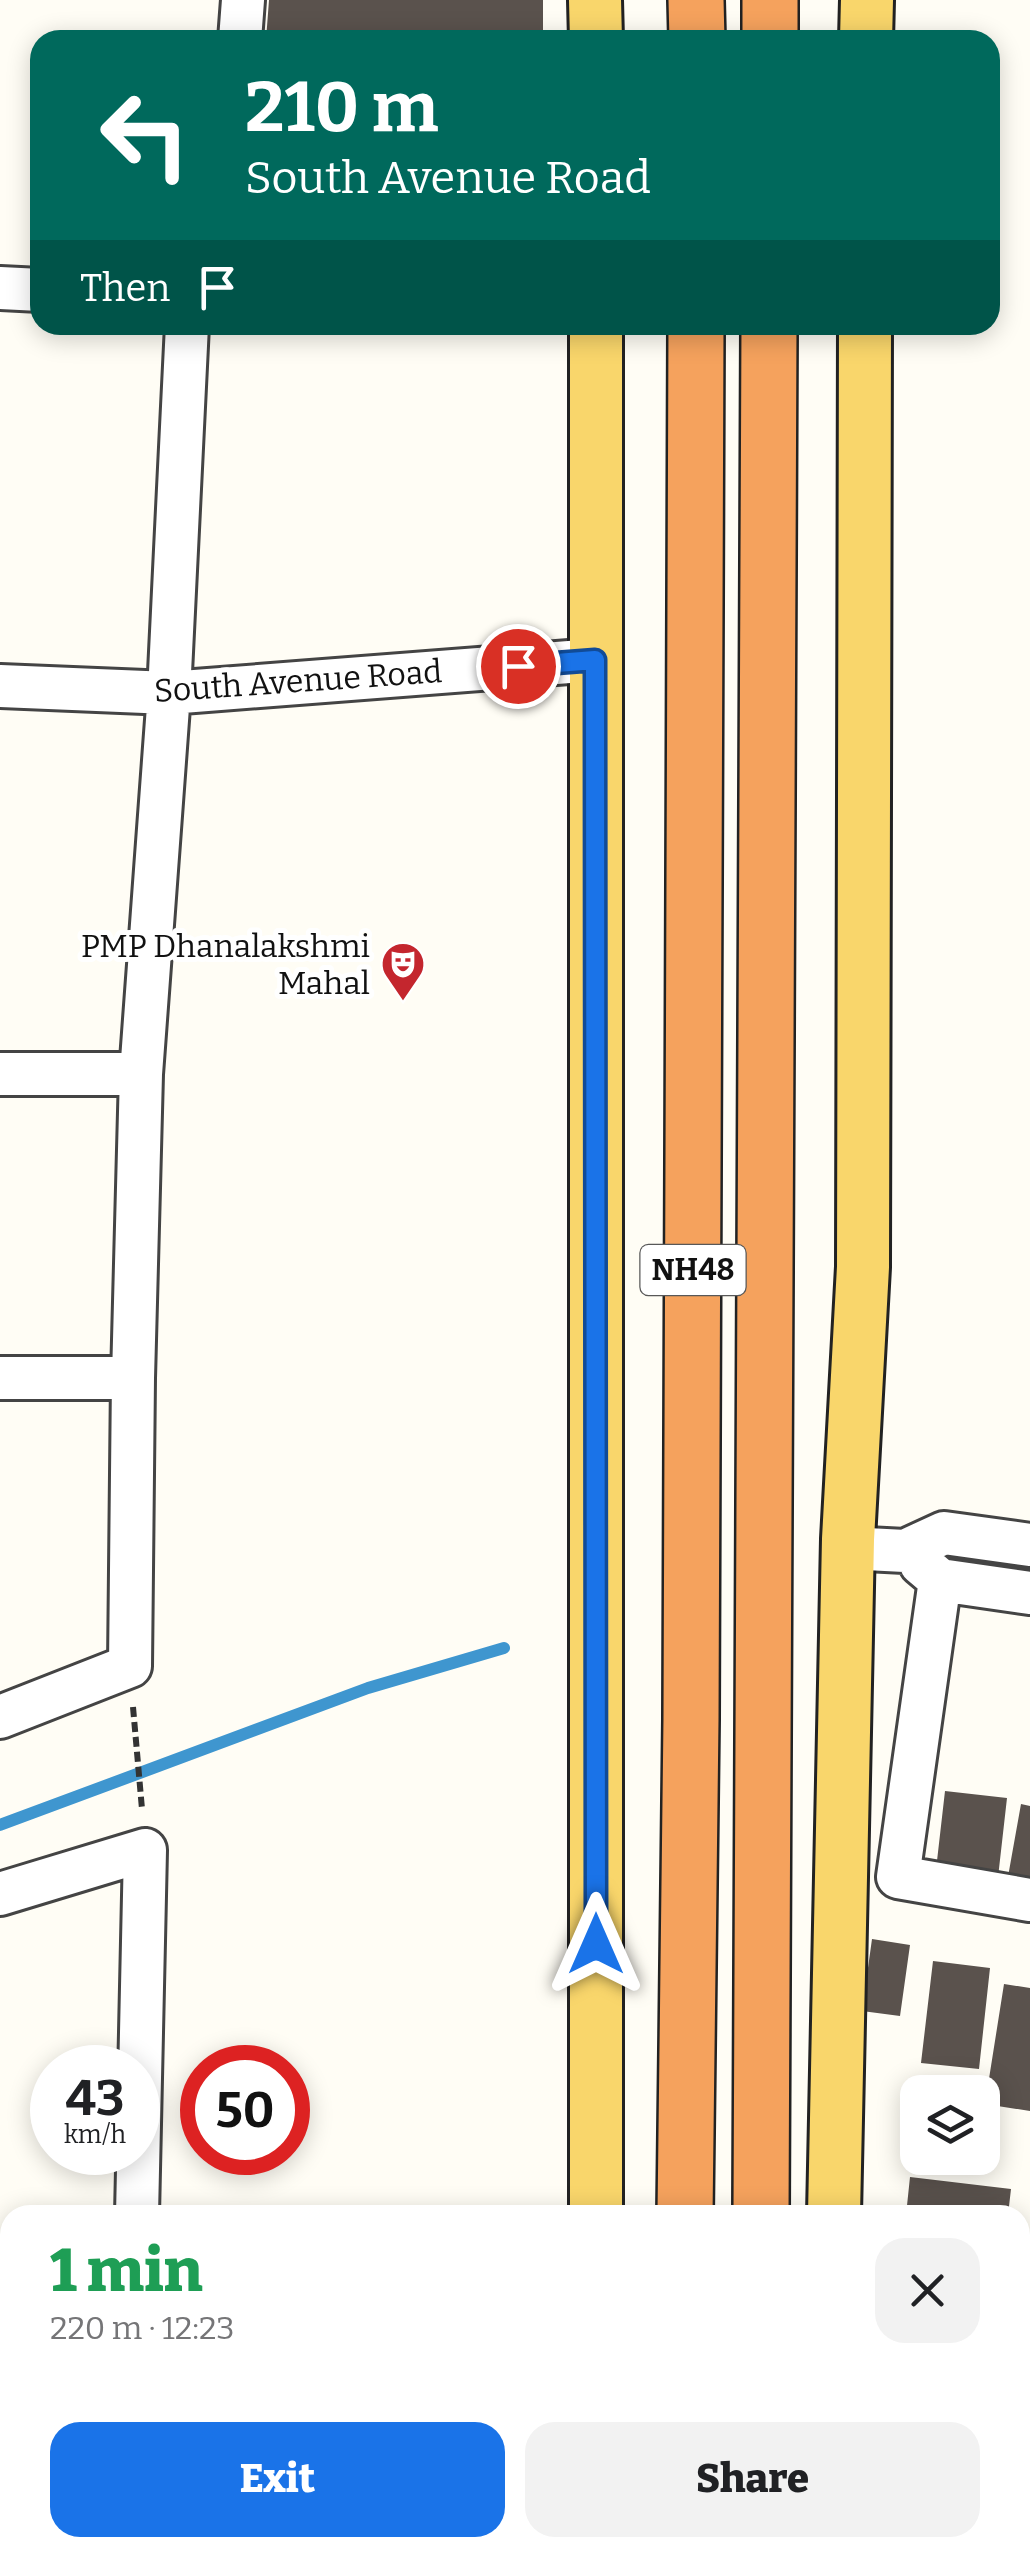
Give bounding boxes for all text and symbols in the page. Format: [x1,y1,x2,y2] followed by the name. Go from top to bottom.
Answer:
[245,66,438,150] text: 210 m
[80,70,210,200] icon: left
[245,151,651,205] text: South Avenue Road
[190,260,245,315] icon: arrive
[80,265,170,311] text: Then
[476,624,561,709] pin
[491,639,546,694] icon: arrive
[153,652,443,710] street label: South Avenue Road
[81,927,370,1002] place label: PMP Dhanalakshmi Mahal
[380,941,426,1002] theatre icon: PMP Dhanalakshmi Mahal
[640,1245,746,1295] road number: NH48
[544,1892,648,1996] position arrow
[180,2045,310,2175] speed limit sign: 50
[65,2068,125,2128] text: 43
[900,2075,1000,2175] map controls
[900,2075,1000,2175] button: layers
[64,2120,126,2150] text: km/h
[50,2235,203,2307] text: 1 min
[875,2238,980,2343] button: close
[50,2309,235,2347] text: 220 m · 12:23
[50,2422,505,2537] button: Exit
[525,2422,980,2537] button: Share

